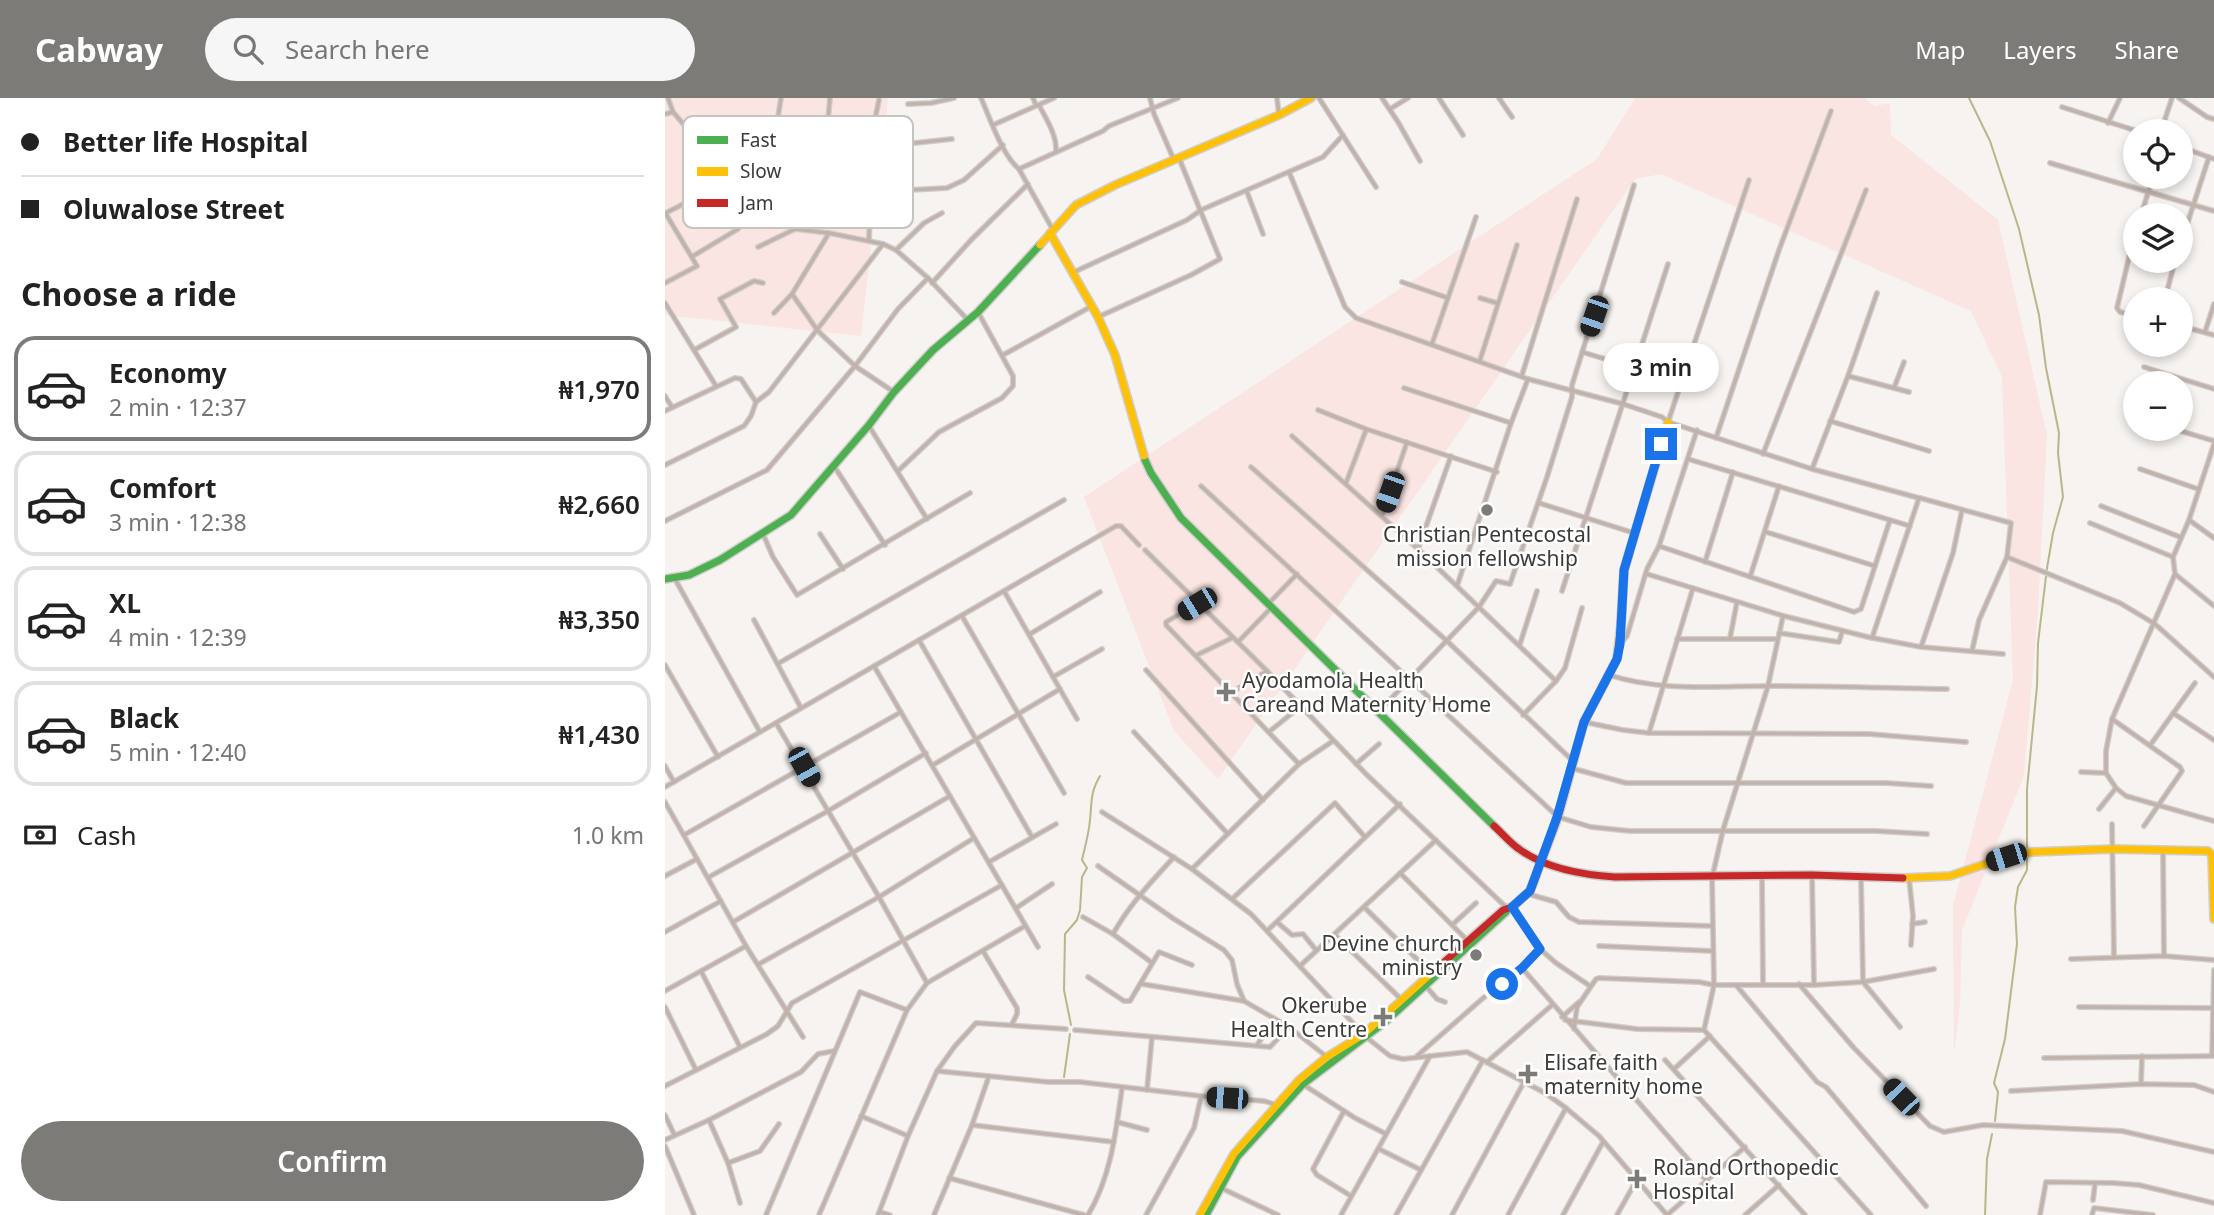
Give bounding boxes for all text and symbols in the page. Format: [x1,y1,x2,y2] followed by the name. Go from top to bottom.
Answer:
[205,18,695,81] search box
[35,27,163,72] text: Cabway
[229,30,267,68] icon: search
[285,31,430,67] text: Search here
[1915,33,1965,66] text: Map
[2003,33,2077,66] text: Layers
[2115,33,2179,66] text: Share
[683,116,913,228] legend
[2123,119,2193,441] map controls
[2123,119,2193,189] button: locate
[63,124,308,160] text: Better life Hospital
[740,127,777,153] text: Fast
[740,158,781,184] text: Slow
[738,190,774,216] text: Jam
[63,191,284,227] text: Oluwalose Street
[2123,203,2193,273] button: layers
[21,272,237,315] text: Choose a ride
[2123,287,2193,357] button: +
[1578,293,1611,339] car
[1603,342,1719,392] callout: 3 min
[1630,351,1692,383] text: 3 min
[109,355,227,391] text: Economy
[25,357,88,420] icon: car
[558,371,640,407] text: ₦1,970
[2123,371,2193,441] button: −
[109,391,247,423] text: 2 min · 12:37
[1645,428,1677,460] route end
[1374,469,1407,515] car
[109,470,217,506] text: Comfort
[25,472,88,535] icon: car
[558,486,640,522] text: ₦2,660
[1479,502,1495,518] marker: Christian Pentecostal mission fellowship
[109,506,247,538] text: 3 min · 12:38
[1383,520,1591,572] place label: Christian Pentecostal mission fellowship
[1174,584,1221,624] car
[109,585,141,621] text: XL
[25,587,88,650] icon: car
[558,601,640,637] text: ₦3,350
[109,621,247,653] text: 4 min · 12:39
[1242,666,1491,718] place label: Ayodamola Health Careand Maternity Home
[1216,682,1236,702] marker: Ayodamola Health Careand Maternity Home
[109,700,179,736] text: Black
[25,702,88,765] icon: car
[558,716,640,752] text: ₦1,430
[109,736,247,768] text: 5 min · 12:40
[785,744,824,790] car
[21,816,59,854] icon: cash
[77,817,137,853] text: Cash
[572,819,644,851] text: 1.0 km
[1983,841,2030,873] car
[1322,929,1462,981] place label: Devine church ministry
[1468,947,1484,963] marker: Devine church ministry
[1486,968,1518,1000] route start
[1231,991,1367,1043] place label: Okerube Health Centre
[1373,1007,1393,1027] marker: Okerube Health Centre
[1544,1048,1703,1100] place label: Elisafe faith maternity home
[1518,1064,1538,1084] marker: Elisafe faith maternity home
[1879,1075,1924,1119] car
[1206,1086,1249,1110] car
[21,1121,644,1201] button: Confirm
[1653,1153,1839,1205] place label: Roland Orthopedic Hospital
[1627,1169,1647,1189] marker: Roland Orthopedic Hospital

